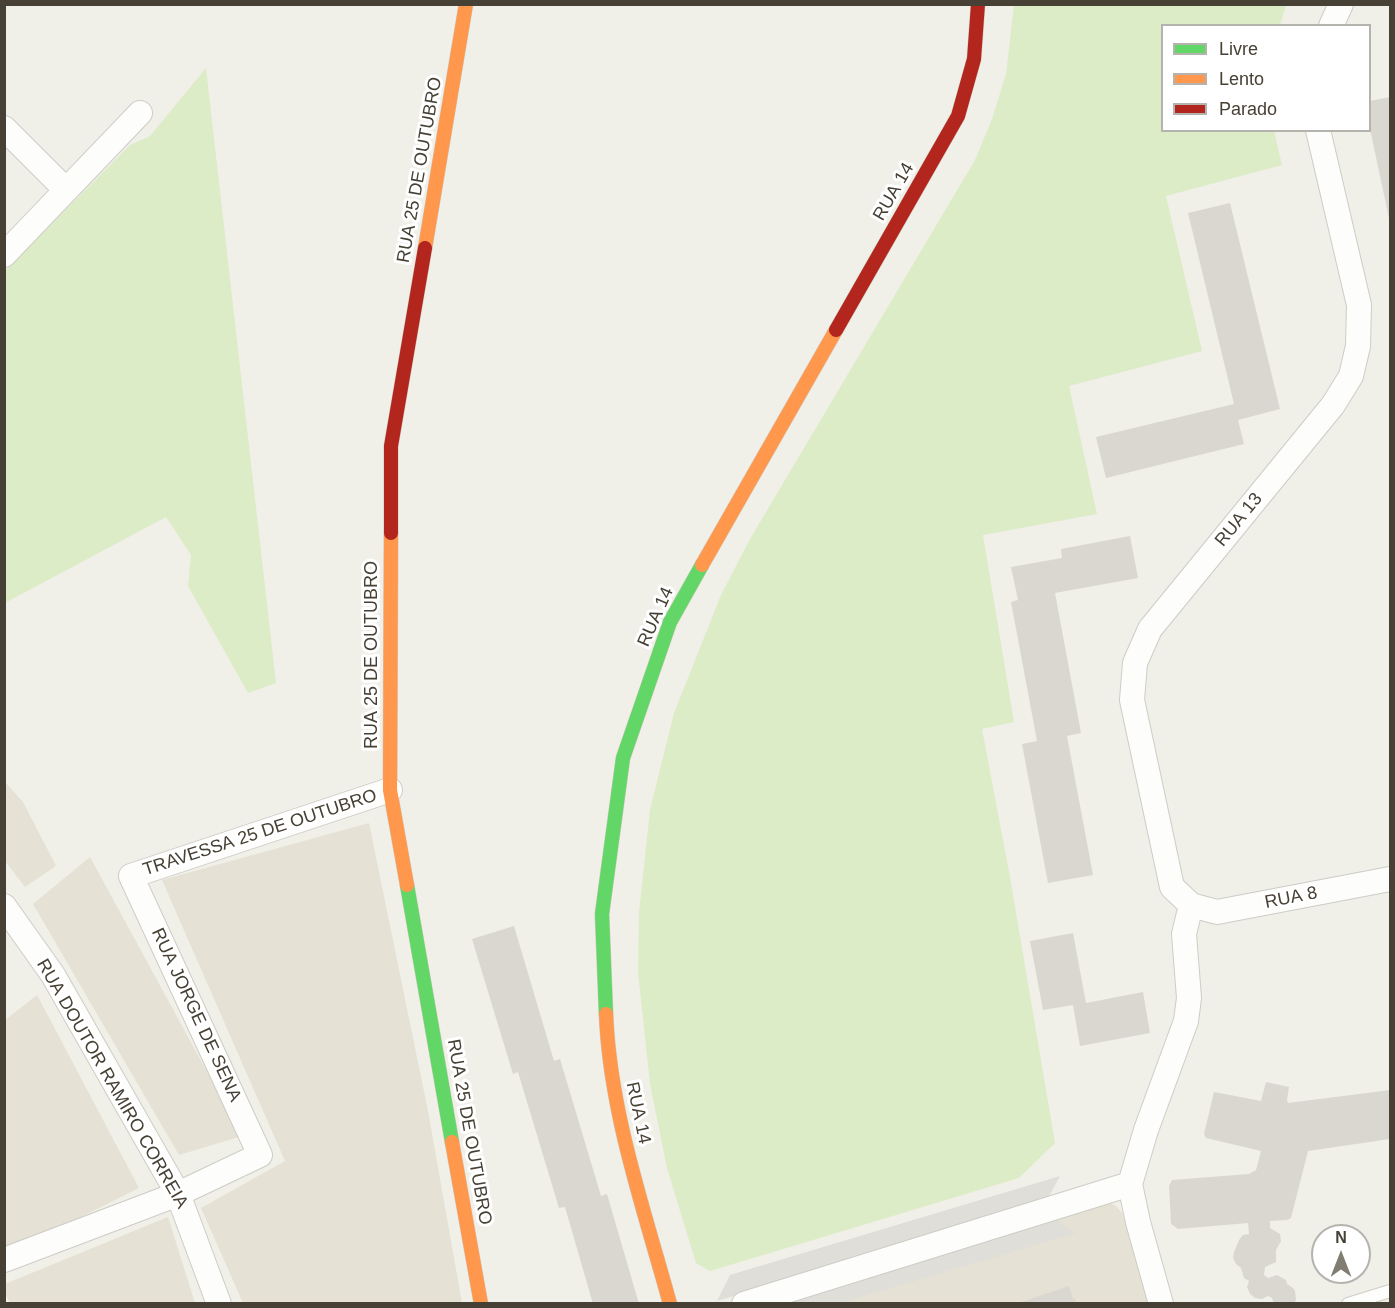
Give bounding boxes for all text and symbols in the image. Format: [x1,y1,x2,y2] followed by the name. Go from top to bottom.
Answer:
[1161,24,1371,132] legend
[1219,39,1258,59] text: Livre
[1219,69,1264,89] text: Lento
[393,76,447,264] street label: RUA 25 DE OUTUBRO
[1219,99,1277,119] text: Parado
[869,159,919,225] street label: RUA 14
[1211,489,1267,551] street label: RUA 13
[361,561,383,749] street label: RUA 25 DE OUTUBRO
[633,584,679,650] street label: RUA 14
[140,785,380,881] street label: TRAVESSA 25 DE OUTUBRO
[1263,882,1319,914] street label: RUA 8
[146,925,246,1105] street label: RUA JORGE DE SENA
[31,955,193,1213] street label: RUA DOUTOR RAMIRO CORREIA
[442,1038,496,1226] street label: RUA 25 DE OUTUBRO
[621,1080,655,1146] street label: RUA 14
[1311,1224,1371,1284] north arrow
[1335,1229,1347,1246] text: N

